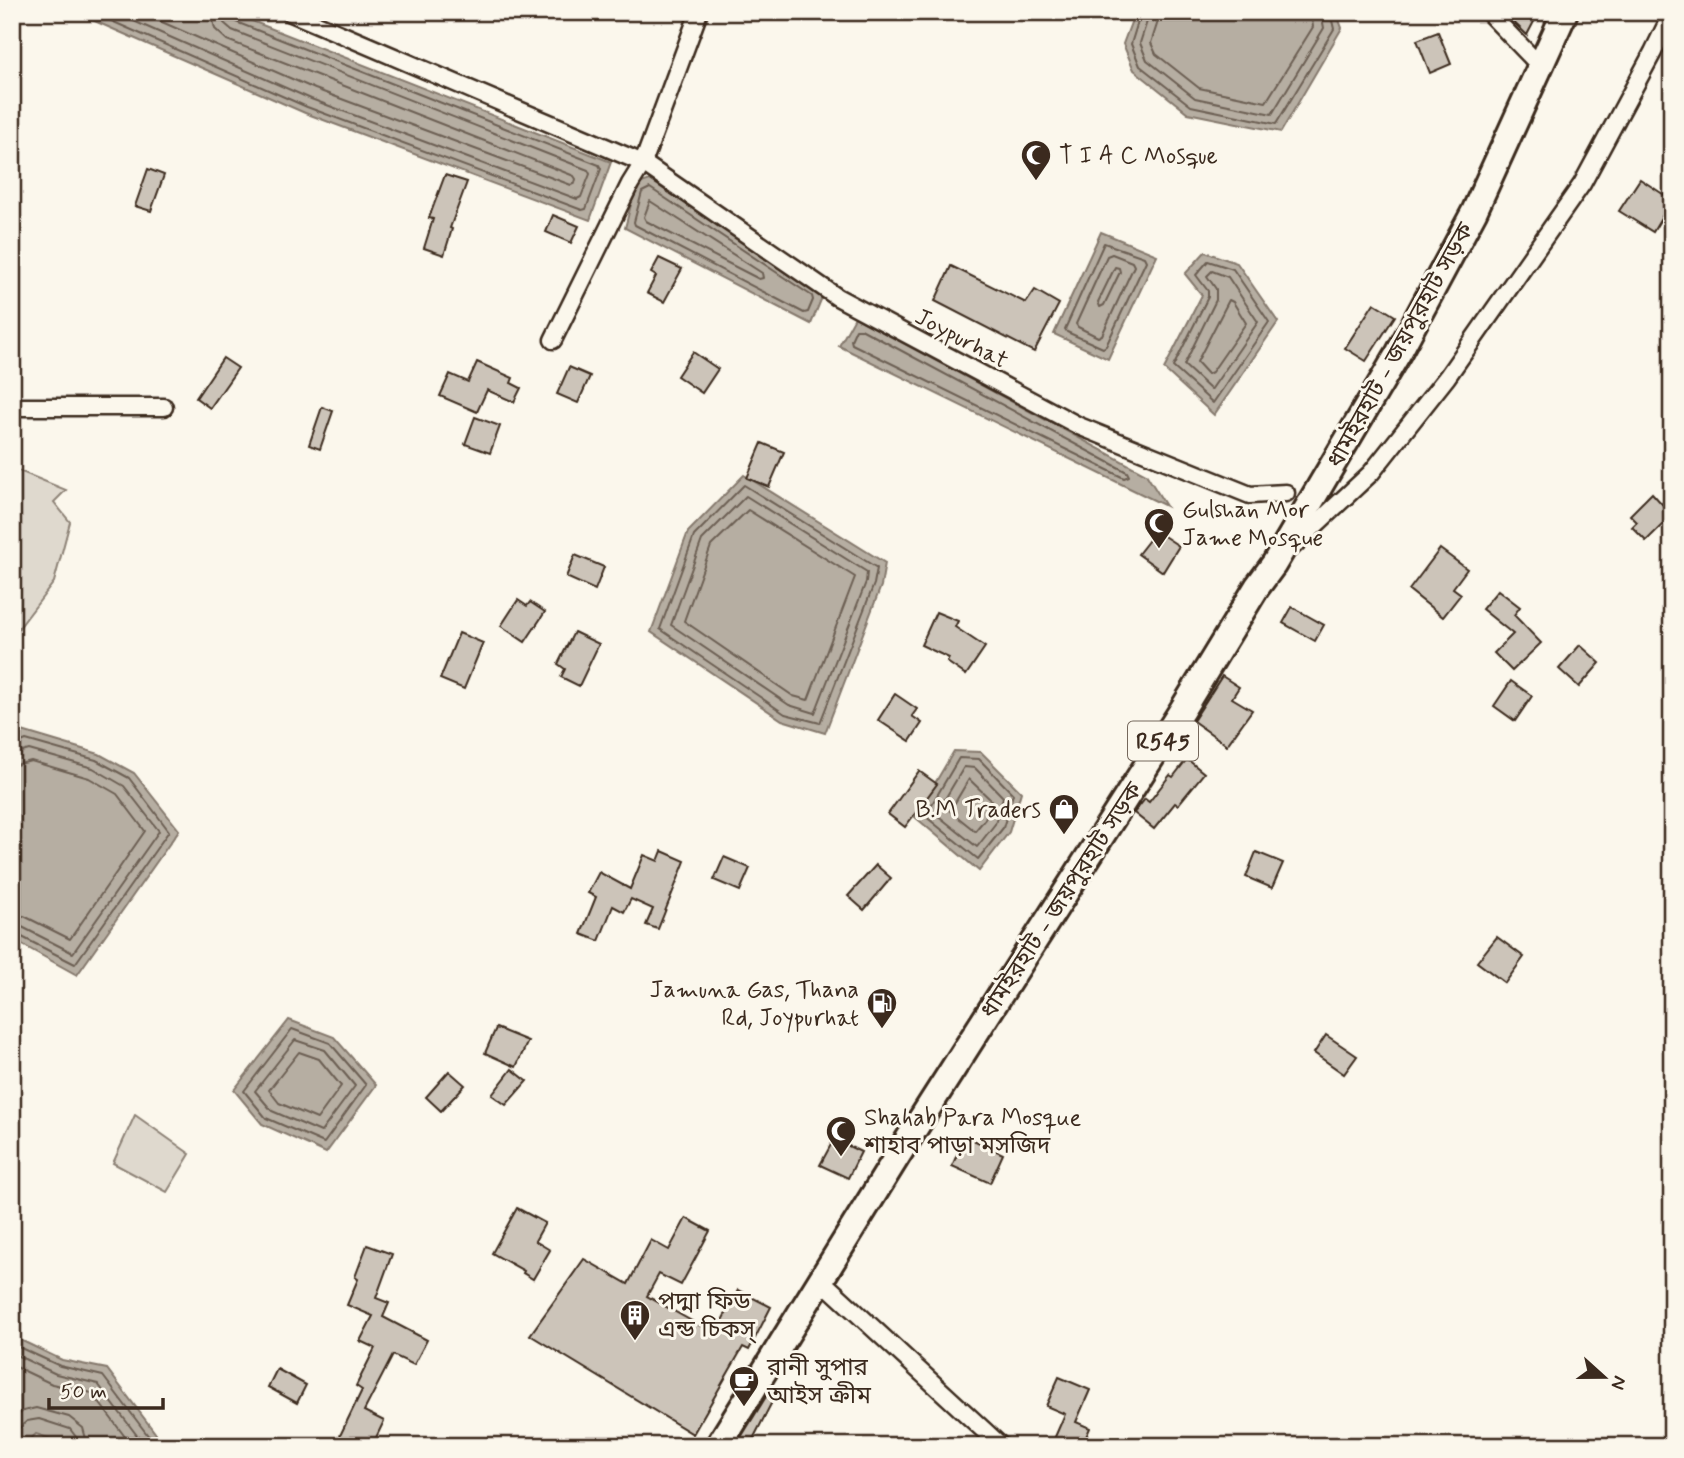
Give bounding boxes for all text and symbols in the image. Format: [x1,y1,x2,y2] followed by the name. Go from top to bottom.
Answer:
[1019,138,1053,182] mosque icon: T I A C Mosque
[1059,141,1218,172] place label: T I A C Mosque
[1321,217,1482,474] street label: ধামইরহাট - জয়পুরহাট সড়ক
[909,302,1013,377] street label: Joypurhat
[1182,495,1323,554] place label: Gulshan Mor Jame Mosque
[1142,506,1176,550] mosque icon: Gulshan Mor Jame Mosque
[1128,722,1198,761] road number: R545
[974,776,1151,1025] street label: ধামইরহাট - জয়পুরহাট সড়ক
[1047,792,1081,836] shop icon: B.M Traders
[915,795,1041,826] place label: B.M Traders
[650,975,859,1034] place label: Jamuna Gas, Thana Rd, Joypurhat
[865,986,899,1030] fuel station icon: Jamuna Gas, Thana Rd, Joypurhat
[863,1103,1082,1162] place label: Shahab Para Mosque শাহাব পাড়া মসজিদ
[824,1114,858,1158] mosque icon: Shahab Para Mosque শাহাব পাড়া মসজিদ
[658,1287,757,1346] place label: পদ্মা ফিড এন্ড চিকস্‌
[618,1298,652,1342] building icon: পদ্মা ফিড এন্ড চিকস্‌
[1568,1342,1638,1412] north arrow
[766,1353,871,1412] place label: রানী সুপার আইস ক্রীম
[727,1364,761,1408] cafe icon: রানী সুপার আইস ক্রীম
[49,1367,163,1411] scale bar
[1605,1372,1632,1393] text: N
[60,1378,107,1406] text: 50 m

